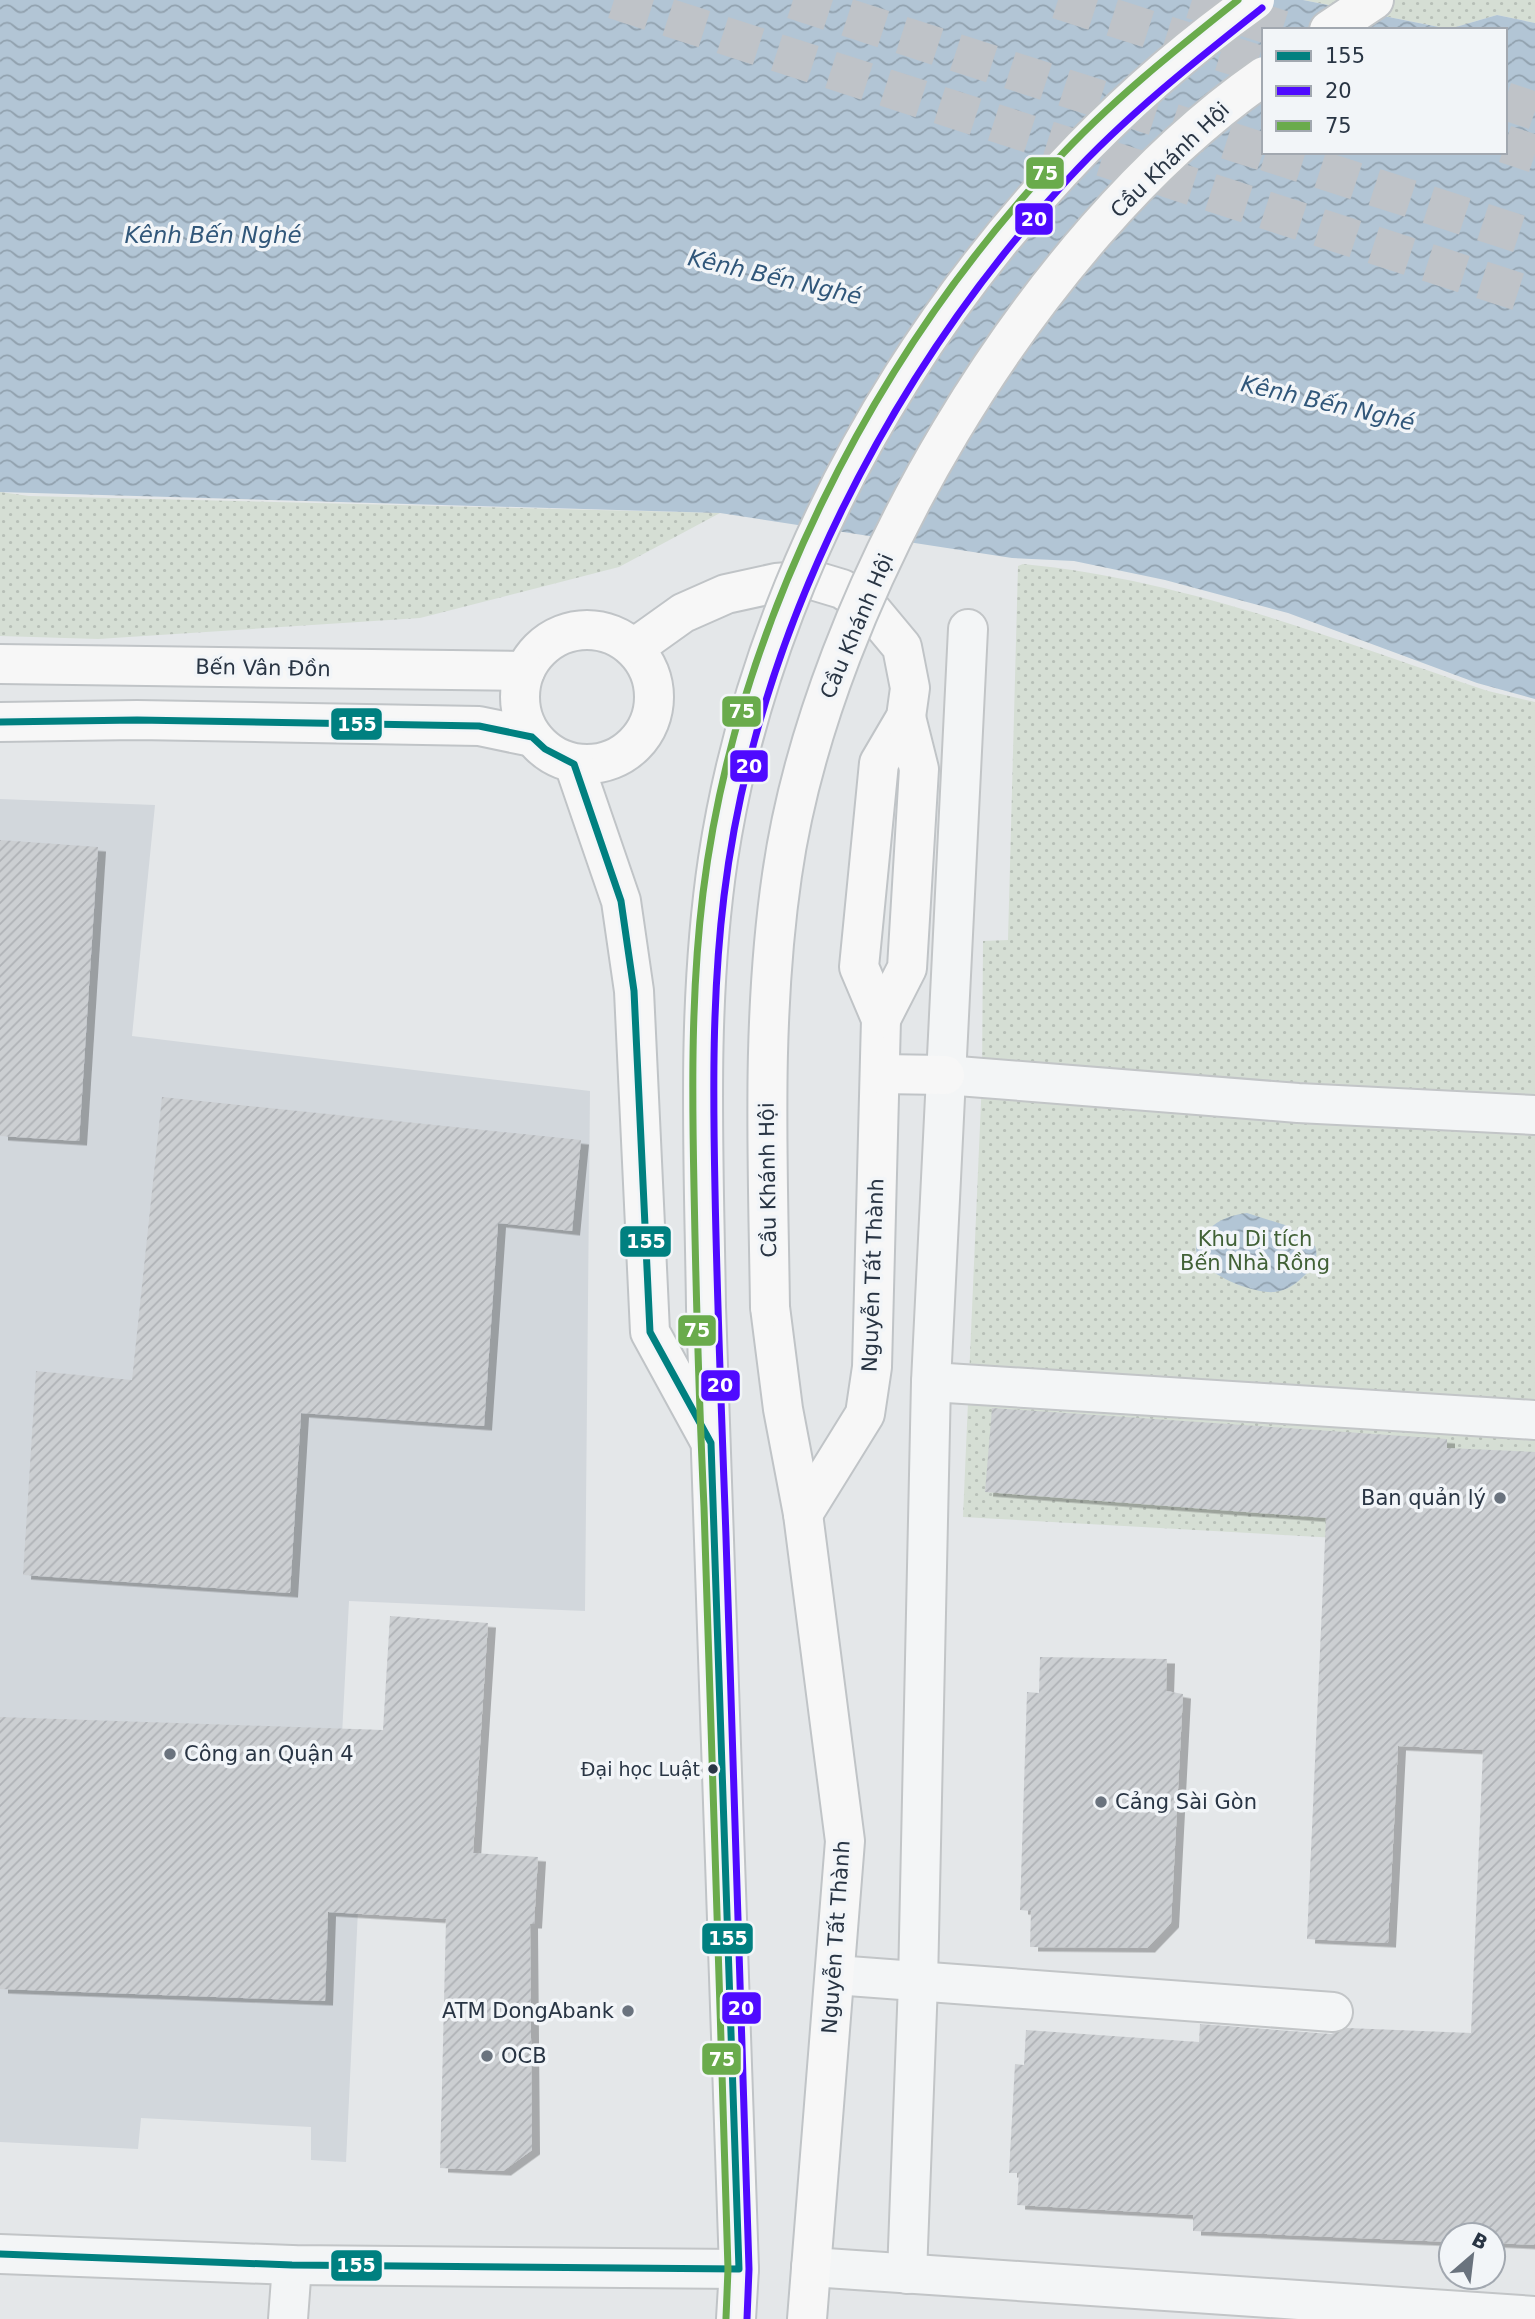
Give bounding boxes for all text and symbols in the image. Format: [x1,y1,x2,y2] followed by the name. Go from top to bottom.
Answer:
[1262,28,1507,154] legend
[1325,44,1365,68] text: 155
[1325,79,1352,103] text: 20
[1106,97,1234,223] street label: Cầu Khánh Hội
[1325,114,1352,138] text: 75
[1025,156,1065,190] line badge: 75
[1032,162,1058,184] text: 75
[1014,202,1054,236] line badge: 20
[1021,208,1047,230] text: 20
[124,222,302,248] water label: Kênh Bến Nghé
[686,244,864,310] water label: Kênh Bến Nghé
[1239,370,1417,436] water label: Kênh Bến Nghé
[816,550,898,702] street label: Cầu Khánh Hội
[195,655,331,681] street label: Bến Vân Đồn
[721,695,762,728] line badge: 75
[729,700,755,722] text: 75
[330,707,383,741] line badge: 155
[337,713,377,735] text: 155
[729,749,769,783] line badge: 20
[736,755,762,777] text: 20
[755,1102,781,1258] street label: Cầu Khánh Hội
[857,1178,888,1372] street label: Nguyễn Tất Thành
[619,1225,672,1258] line badge: 155
[1180,1227,1330,1275] park label: Khu Di tích Bến Nhà Rồng
[626,1230,666,1252] text: 155
[677,1314,717,1347] line badge: 75
[684,1319,710,1341] text: 75
[700,1369,741,1402] line badge: 20
[707,1374,733,1396] text: 20
[1361,1486,1486,1510] place label: Ban quản lý
[1492,1490,1508,1506] marker: Ban quản lý
[184,1742,354,1766] place label: Công an Quận 4
[162,1746,178,1762] marker: Công an Quận 4
[581,1758,700,1780] place label: Đại học Luật
[706,1762,720,1776] marker: Đại học Luật
[1115,1790,1257,1814] place label: Cảng Sài Gòn
[1093,1794,1109,1810] marker: Cảng Sài Gòn
[816,1839,855,2035] street label: Nguyễn Tất Thành
[701,1922,754,1955] line badge: 155
[708,1927,748,1949] text: 155
[721,1991,762,2025] line badge: 20
[728,1997,754,2019] text: 20
[442,1999,615,2023] place label: ATM DongAbank
[620,2003,636,2019] marker: ATM DongAbank
[701,2042,742,2076] line badge: 75
[501,2044,547,2068] place label: OCB
[479,2048,495,2064] marker: OCB
[709,2048,735,2070] text: 75
[1437,2221,1507,2291] north arrow
[1468,2228,1492,2254] text: B
[330,2249,383,2282] line badge: 155
[336,2254,376,2276] text: 155

